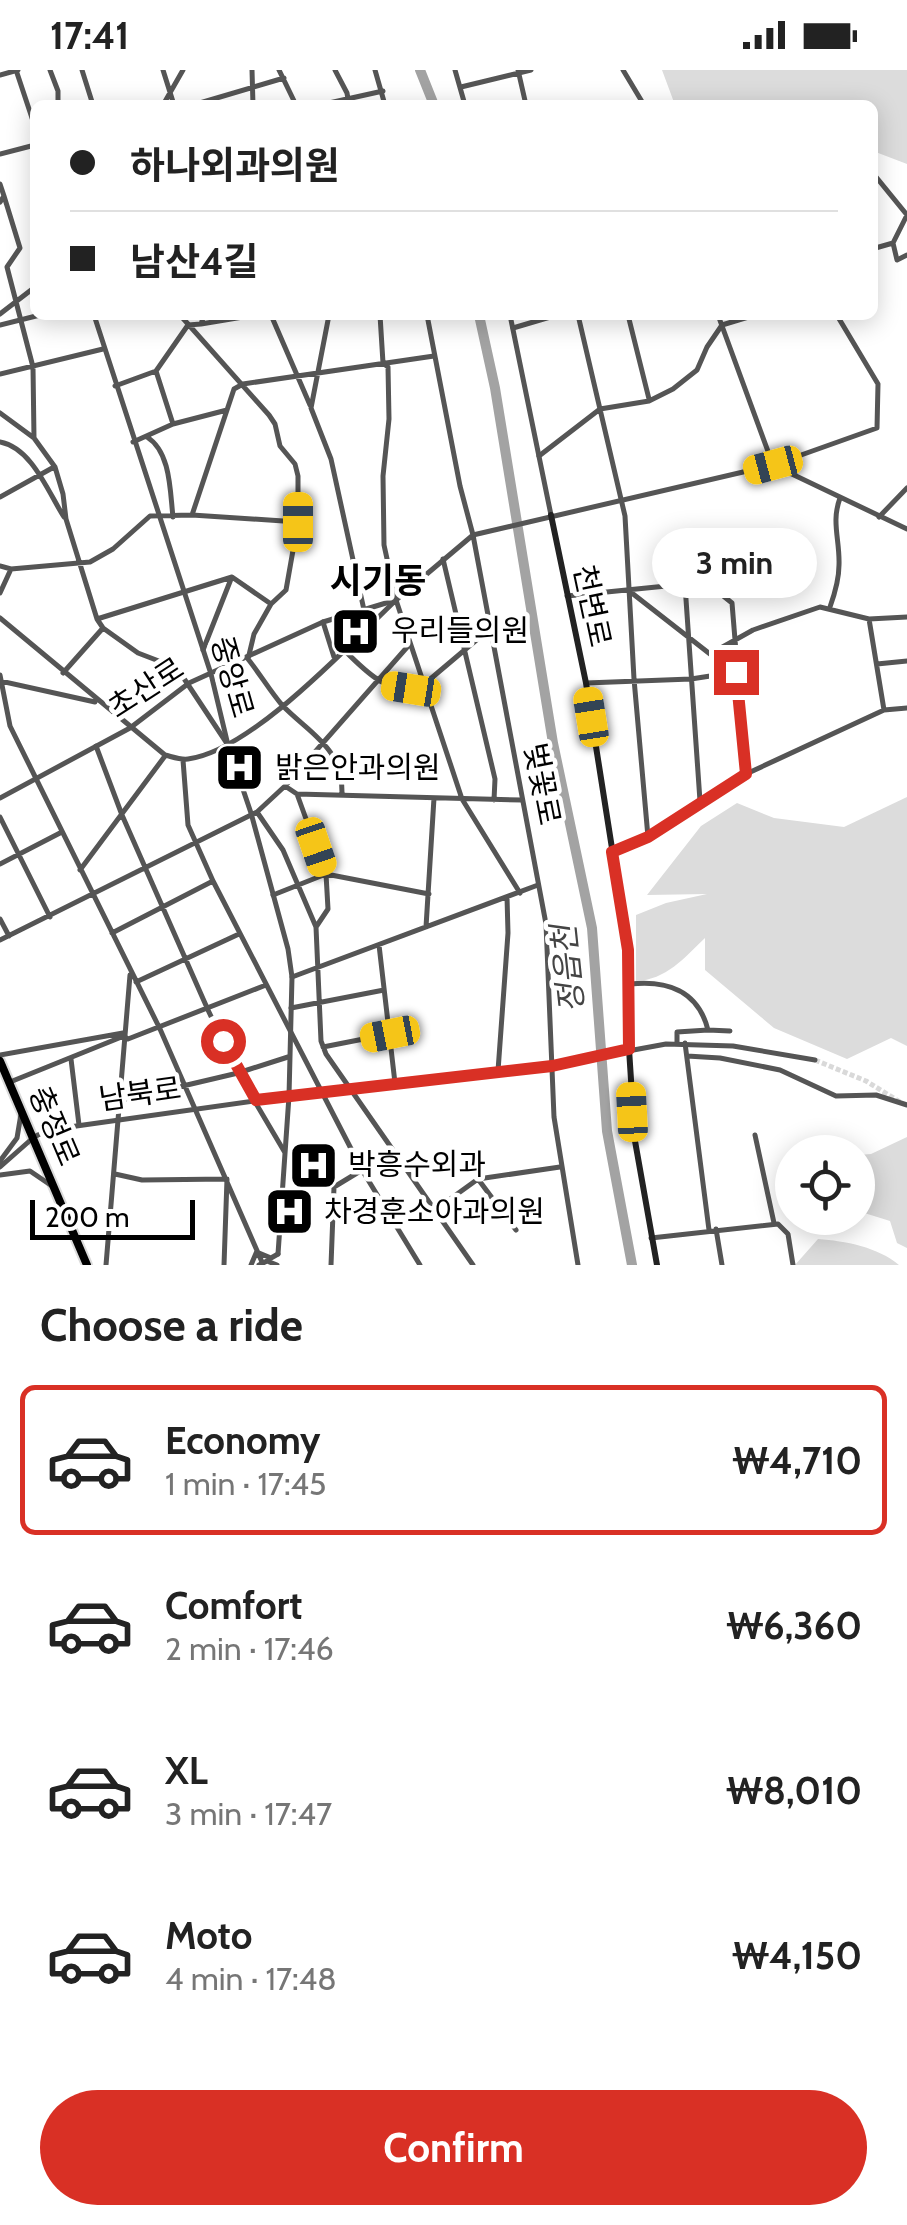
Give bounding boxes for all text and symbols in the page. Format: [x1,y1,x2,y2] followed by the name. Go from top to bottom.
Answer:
[50,12,129,59] text: 17:41
[130,142,340,189] text: 하나외과의원
[130,238,258,285] text: 남산4길
[740,443,806,487] car
[283,492,313,552] car
[654,527,818,597] callout: 3 min
[696,543,773,582] text: 3 min
[330,559,426,602] district label: 시기동
[566,562,619,650] street label: 천변로
[330,605,382,657] hospital icon: 우리들의원
[391,612,529,649] place label: 우리들의원
[203,632,262,722] street label: 중앙로
[101,650,191,726] street label: 초산로
[714,650,759,695] route end
[379,669,443,709] car
[571,685,611,749] car
[516,740,569,828] street label: 벚꽃로
[214,742,266,794] hospital icon: 밝은안과의원
[275,749,441,786] place label: 밝은안과의원
[292,814,340,880] car
[543,920,592,1015] water label: 정읍천
[358,1014,422,1054] car
[201,1019,246,1064] route start
[96,1069,184,1118] street label: 남북로
[21,1080,88,1171] street label: 충정로
[615,1081,649,1143] car
[775,1135,875,1235] map controls
[775,1135,875,1235] button: locate
[287,1139,339,1191] hospital icon: 박흥수외과
[348,1146,486,1183] place label: 박흥수외과
[263,1186,315,1238] hospital icon: 차경훈소아과의원
[324,1193,545,1230] place label: 차경훈소아과의원
[30,1195,195,1240] scale bar
[45,1200,130,1234] text: 200 m
[40,1298,303,1352] text: Choose a ride
[45,1415,135,1505] icon: car
[165,1417,320,1464] text: Economy
[733,1437,862,1484] text: ₩4,710
[165,1464,326,1503] text: 1 min · 17:45
[45,1580,135,1670] icon: car
[165,1582,302,1629] text: Comfort
[726,1602,862,1649] text: ₩6,360
[165,1629,334,1668] text: 2 min · 17:46
[45,1745,135,1835] icon: car
[165,1747,208,1794] text: XL
[726,1767,862,1814] text: ₩8,010
[165,1794,332,1833] text: 3 min · 17:47
[45,1910,135,2000] icon: car
[165,1912,252,1959] text: Moto
[732,1932,862,1979] text: ₩4,150
[165,1959,337,1998] text: 4 min · 17:48
[40,2090,867,2205] button: Confirm

